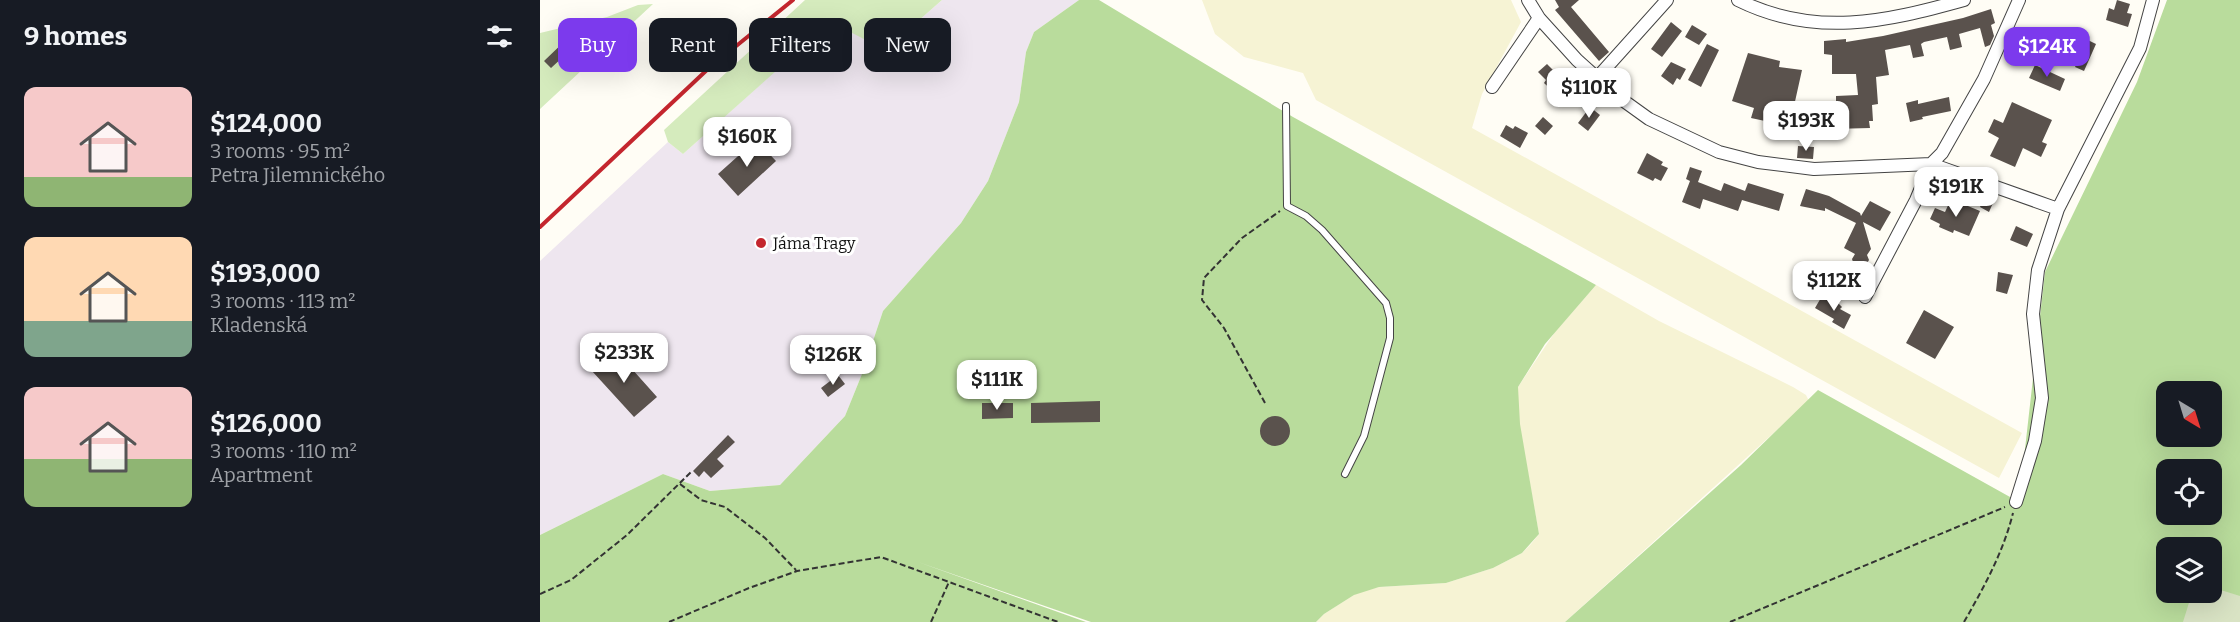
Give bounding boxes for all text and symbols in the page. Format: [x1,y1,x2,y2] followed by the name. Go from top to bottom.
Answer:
[558,18,637,72] chip: Buy
[649,18,737,72] chip: Rent
[749,18,852,72] chip: Filters
[864,18,951,72] chip: New
[483,20,516,53] icon: filters
[24,21,127,52] text: 9 homes
[2005,27,2089,78] pin: $124K
[2018,34,2076,58] text: $124K
[1547,68,1631,119] pin: $110K
[1561,75,1617,99] text: $110K
[1764,101,1848,152] pin: $193K
[210,108,322,139] text: $124,000
[1777,108,1835,132] text: $193K
[72,111,144,183] icon: home
[705,117,789,168] pin: $160K
[717,124,777,148] text: $160K
[210,139,350,163] text: 3 rooms · 95 m²
[210,163,385,187] text: Petra Jilemnického
[1914,167,1998,218] pin: $191K
[1928,174,1984,198] text: $191K
[772,234,856,253] place label: Jáma Tragy
[754,236,768,250] marker: Jáma Tragy
[210,258,321,289] text: $193,000
[72,261,144,333] icon: home
[1792,261,1876,312] pin: $112K
[1807,268,1861,292] text: $112K
[210,289,355,313] text: 3 rooms · 113 m²
[210,313,307,337] text: Kladenská
[582,333,666,384] pin: $233K
[791,335,875,386] pin: $126K
[594,340,654,364] text: $233K
[804,342,862,366] text: $126K
[955,360,1039,411] pin: $111K
[971,367,1023,391] text: $111K
[2156,381,2222,447] north arrow
[2156,381,2222,603] map controls
[210,408,322,439] text: $126,000
[72,411,144,483] icon: home
[210,439,357,463] text: 3 rooms · 110 m²
[2156,459,2222,525] button: locate
[210,463,313,487] text: Apartment
[2156,537,2222,603] button: layers

